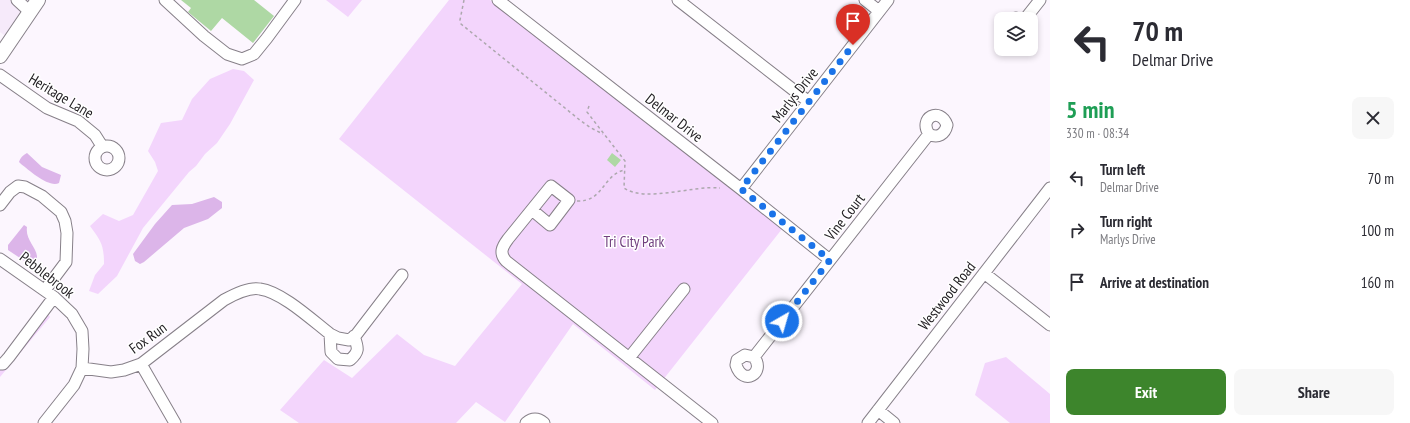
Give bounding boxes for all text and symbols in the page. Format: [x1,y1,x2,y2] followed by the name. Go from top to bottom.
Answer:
[836,4,870,45] pin
[842,10,864,32] icon: arrive
[994,12,1038,56] map controls
[994,12,1038,56] button: layers
[1132,12,1183,49] text: 70 m
[1066,16,1118,68] icon: left
[1132,48,1213,71] text: Delmar Drive
[767,64,822,126] street label: Marlys Drive
[25,69,97,122] street label: Heritage Lane
[642,89,707,146] street label: Delmar Drive
[1066,94,1114,125] text: 5 min
[1352,97,1394,139] button: close
[1066,125,1129,142] text: 330 m · 08:34
[1100,160,1145,179] text: Turn left
[1066,167,1088,189] icon: left
[1368,169,1394,188] text: 70 m
[1100,179,1159,196] text: Delmar Drive
[820,189,869,245] street label: Vine Court
[1100,212,1152,231] text: Turn right
[1066,219,1088,241] icon: right
[1361,221,1394,240] text: 100 m
[1100,231,1156,248] text: Marlys Drive
[604,232,665,251] park label: Tri City Park
[16,247,79,302] street label: Pebblebrook
[914,258,979,334] street label: Westwood Road
[1066,271,1088,293] icon: arrive
[1100,273,1209,292] text: Arrive at destination
[1361,273,1394,292] text: 160 m
[761,300,803,342] position arrow
[125,318,170,358] street label: Fox Run
[1066,369,1226,415] button: Exit
[1234,369,1394,415] button: Share

